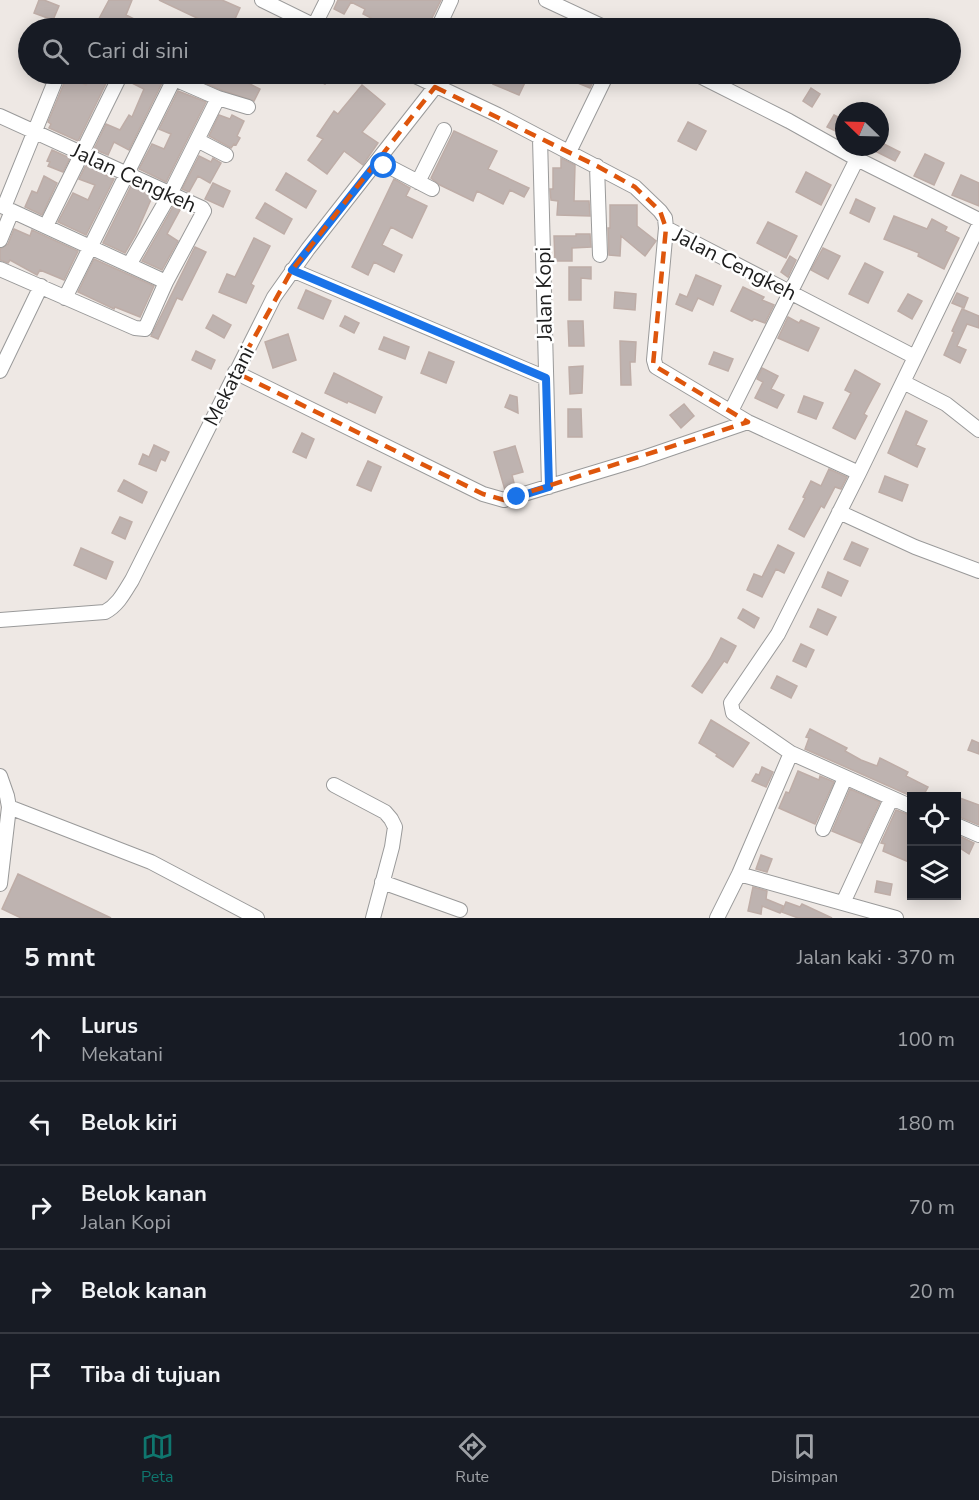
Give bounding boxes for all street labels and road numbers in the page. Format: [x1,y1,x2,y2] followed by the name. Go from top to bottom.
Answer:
[66,136,201,219] street label: Jalan Cengkeh
[668,220,801,307] street label: Jalan Cengkeh
[529,247,559,342] street label: Jalan Kopi
[197,341,261,431] street label: Mekatani

